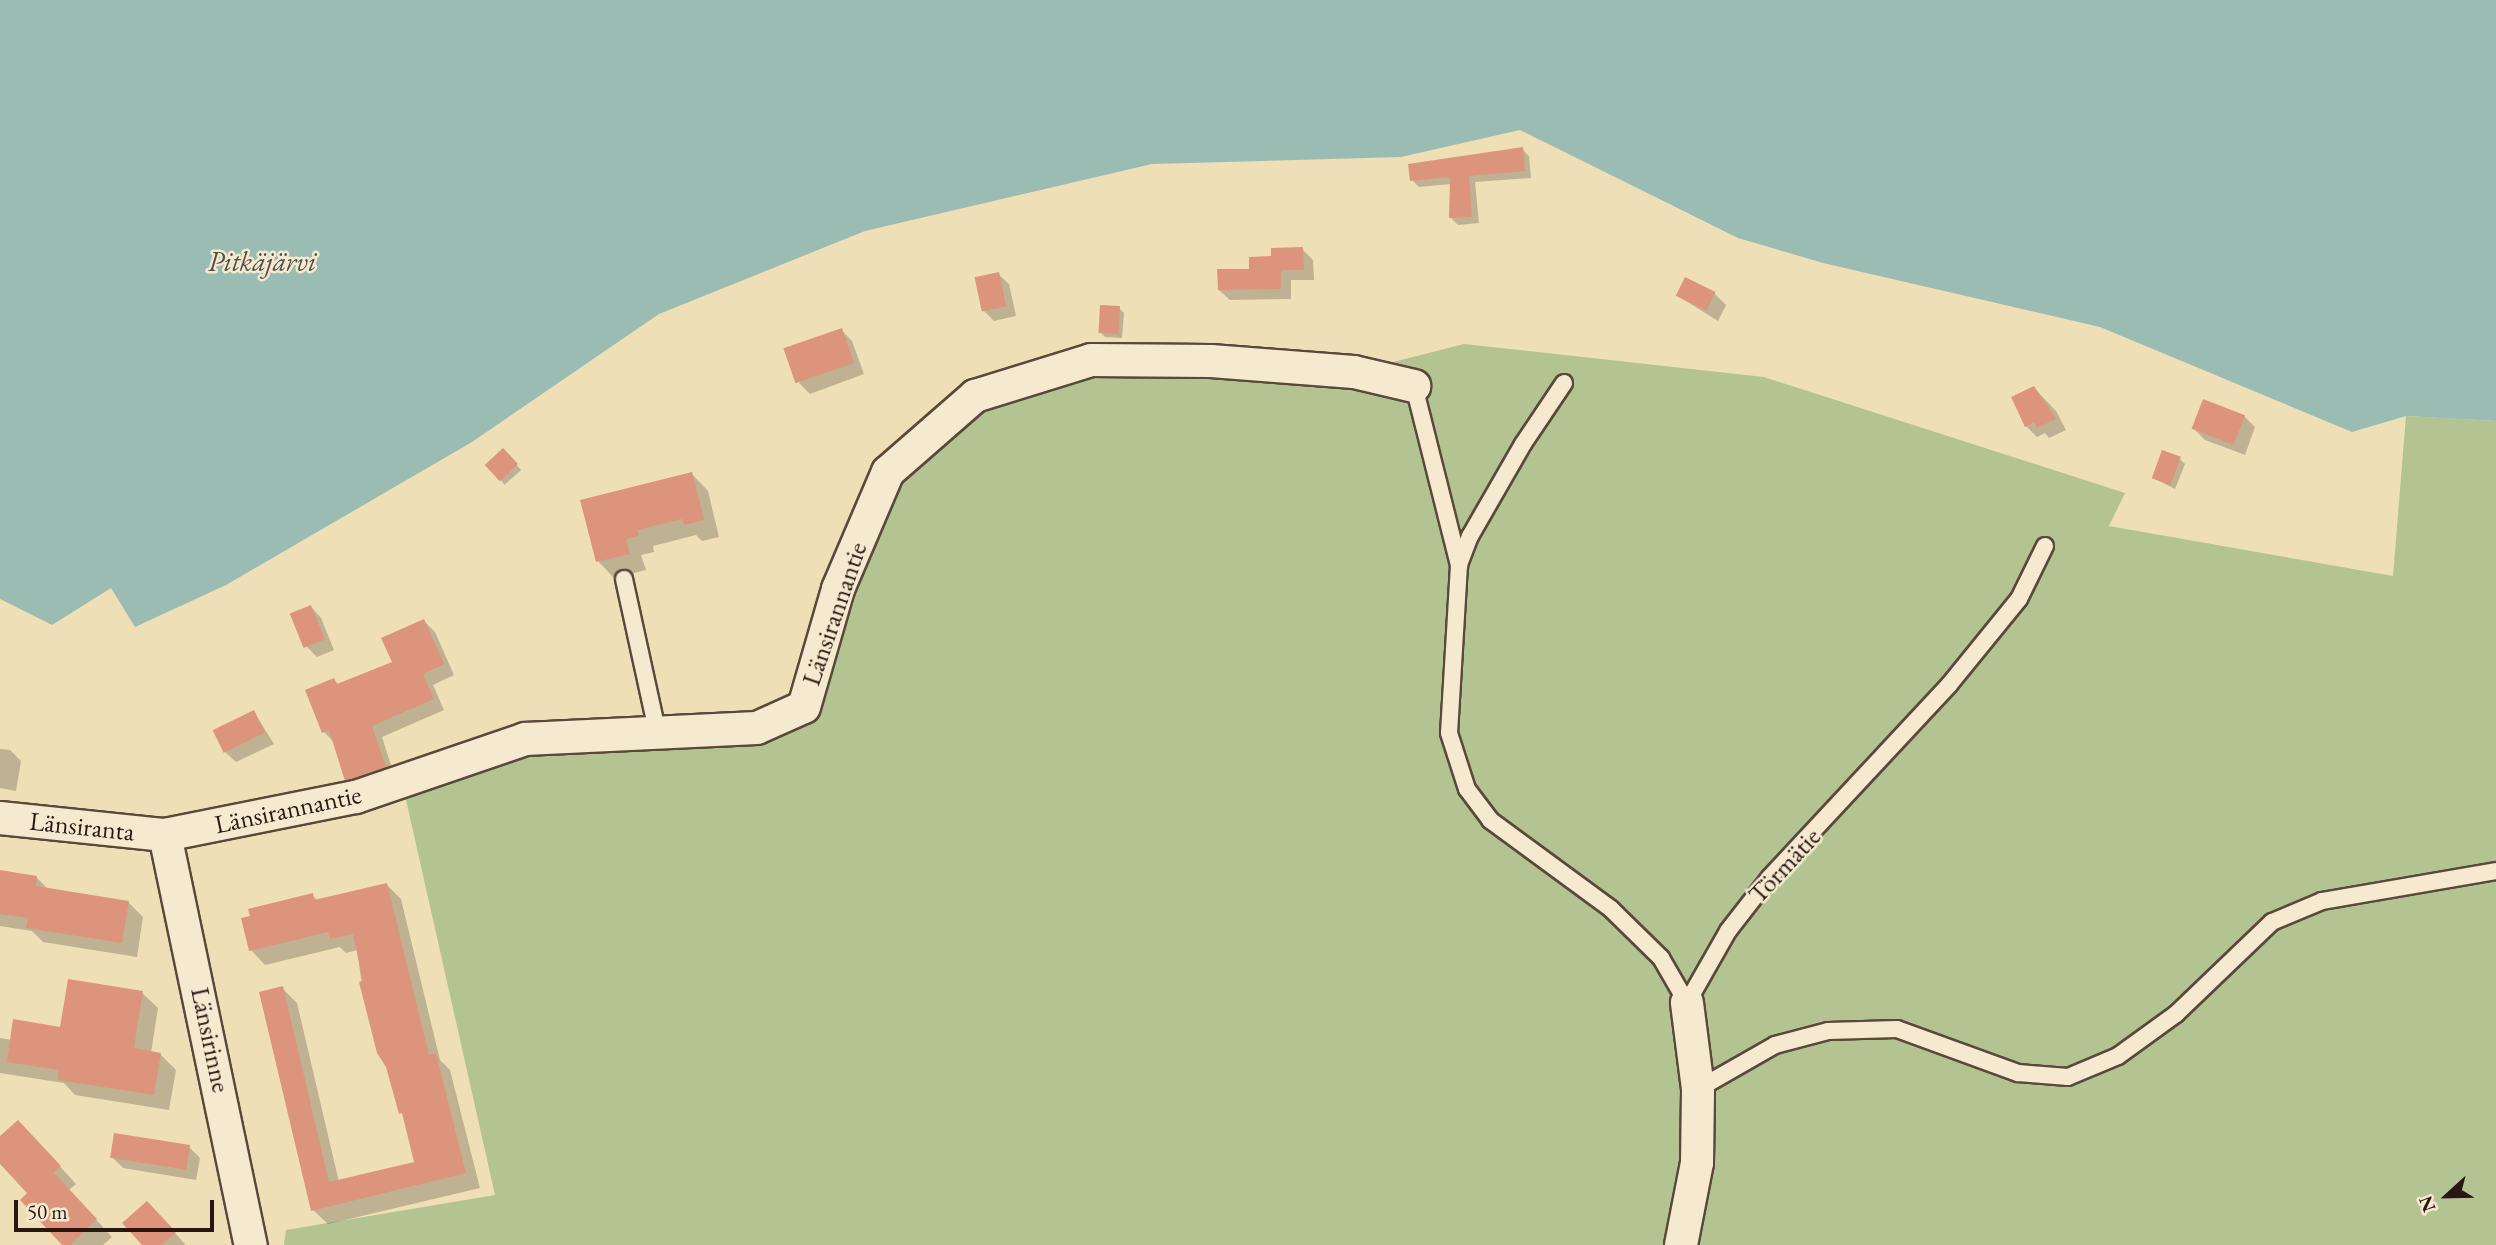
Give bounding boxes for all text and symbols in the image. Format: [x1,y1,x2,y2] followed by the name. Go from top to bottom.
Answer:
[208,244,316,278] water label: Pitkäjärvi
[796,538,874,690] street label: Länsirannantie
[212,779,364,841] street label: Länsirannantie
[28,806,136,848] street label: Länsiranta
[1742,822,1828,910] street label: Törmätie
[184,985,236,1095] street label: Länsirinne
[2412,1161,2482,1231] north arrow
[18,1186,217,1230] scale bar
[2413,1192,2442,1216] text: N
[27,1198,68,1225] text: 50 m

